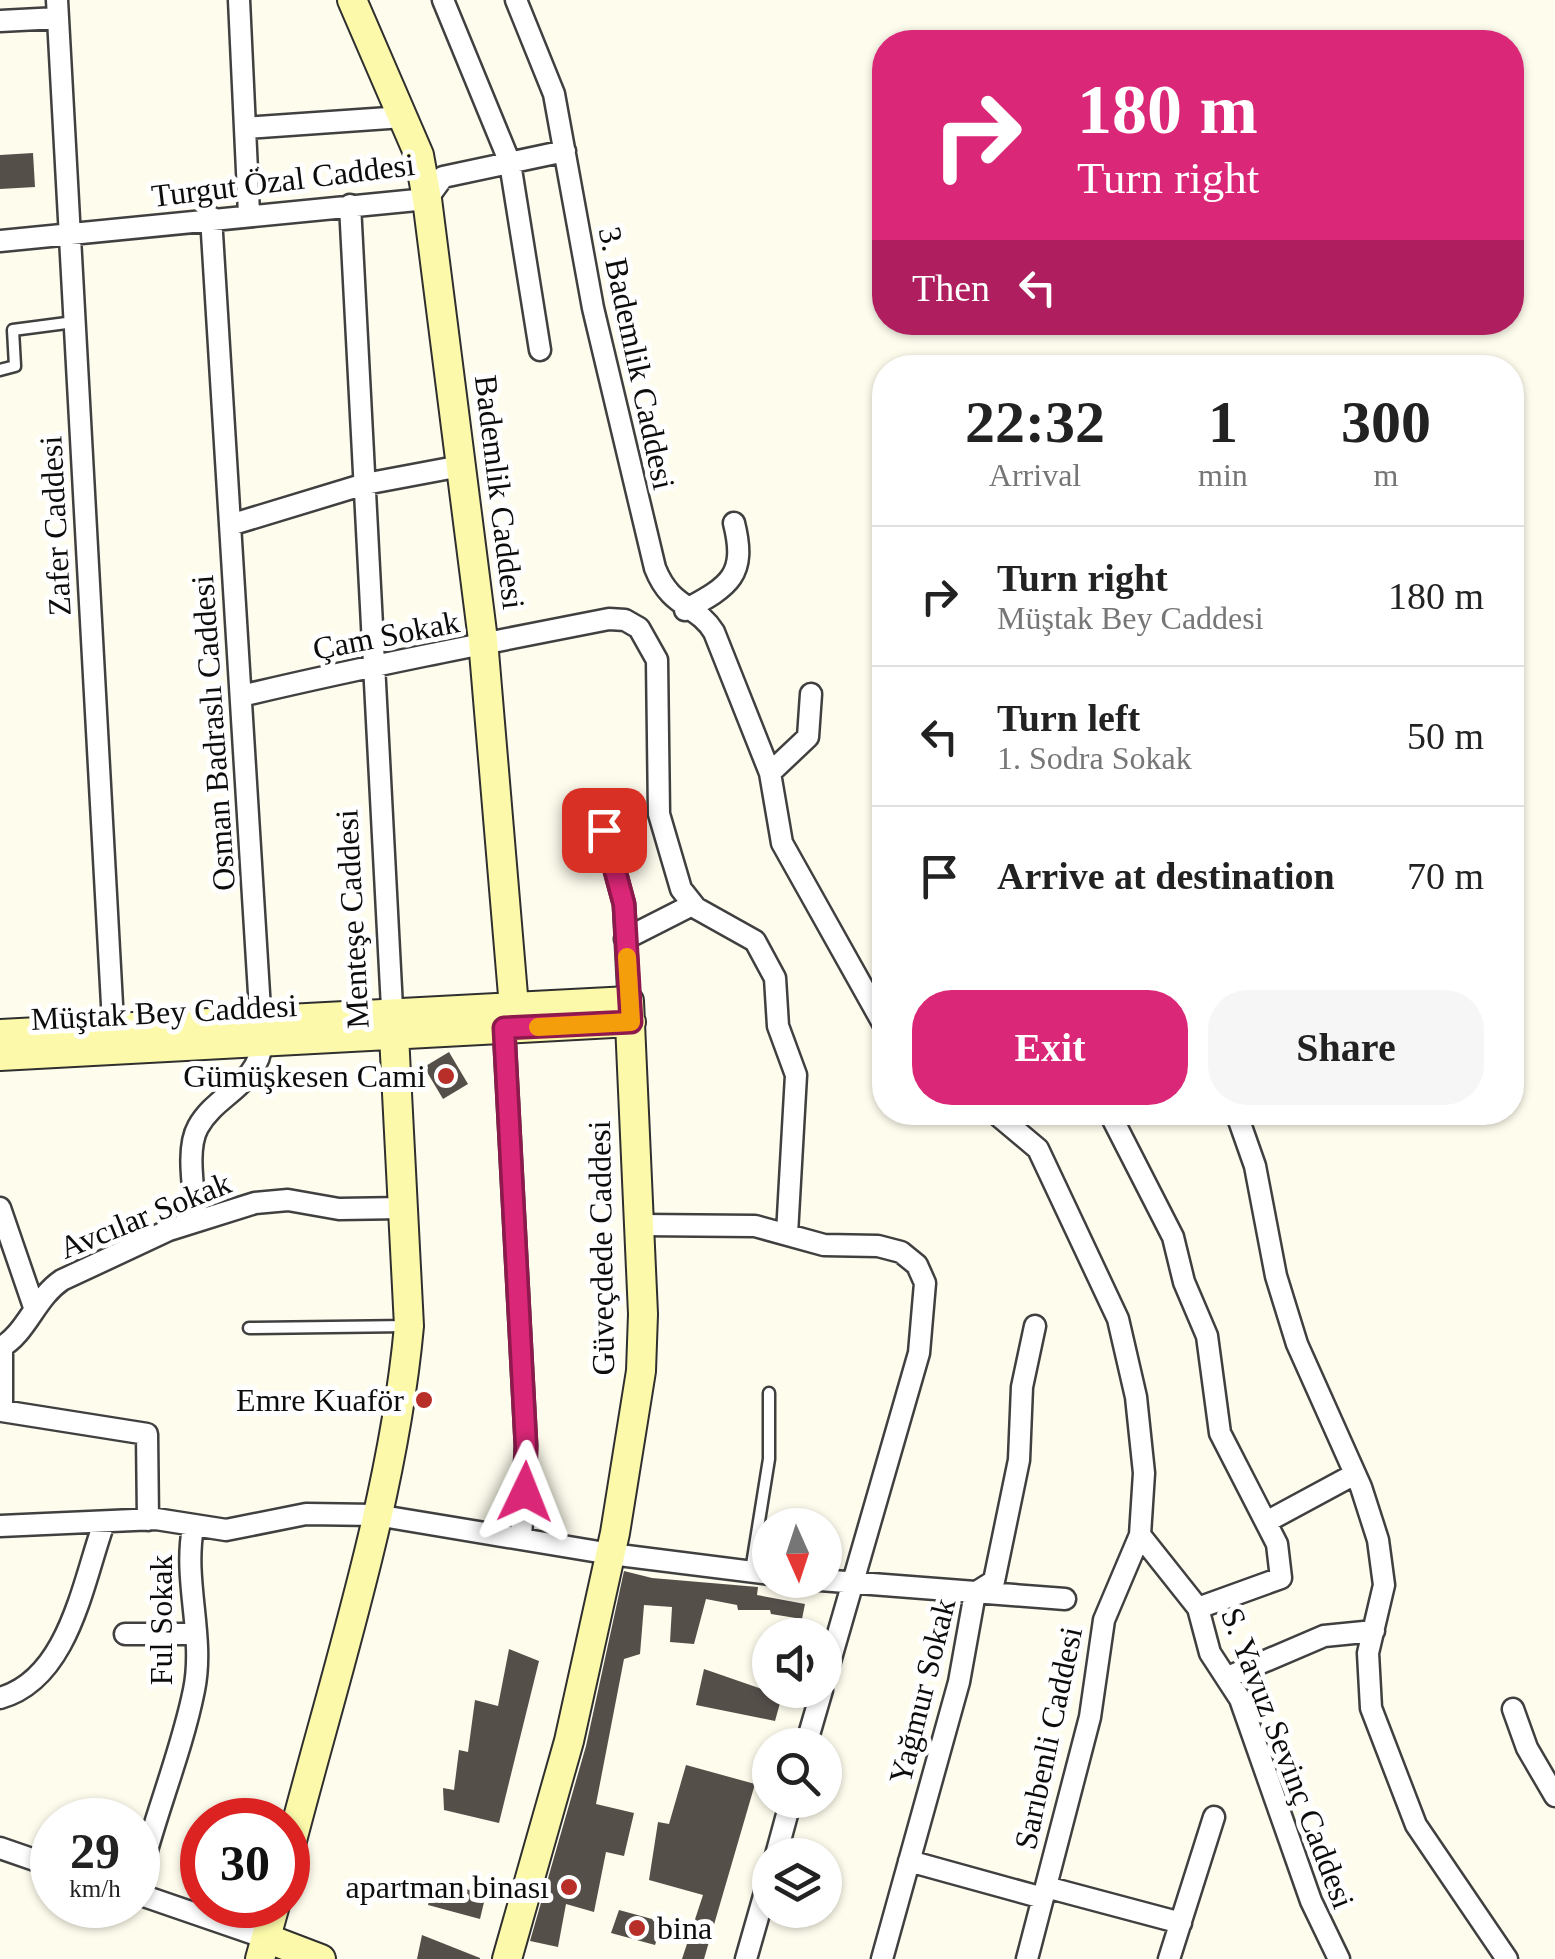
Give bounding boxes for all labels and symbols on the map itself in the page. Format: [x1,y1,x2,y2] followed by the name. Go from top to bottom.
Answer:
[149,146,417,214] street label: Turgut Özal Caddesi
[592,223,682,493] street label: 3. Bademlik Caddesi
[468,373,532,611] street label: Bademlik Caddesi
[32,435,78,617] street label: Zafer Caddesi
[184,574,242,892] street label: Osman Badraslı Caddesi
[310,603,462,667] street label: Çam Sokak
[562,788,647,873] pin
[328,808,376,1030] street label: Menteşe Caddesi
[30,987,298,1037] street label: Müştak Bey Caddesi
[183,1058,426,1094] place label: Gümüşkesen Cami
[435,1065,457,1087] marker: Gümüşkesen Cami
[581,1120,621,1376] street label: Güveçdede Caddesi
[54,1164,236,1266] street label: Avcılar Sokak
[236,1382,404,1418] place label: Emre Kuaför
[413,1389,435,1411] marker: Emre Kuaför
[473,1440,577,1544] position arrow
[752,1508,842,1598] north arrow
[143,1555,179,1685] street label: Ful Sokak
[882,1595,962,1787] street label: Yağmur Sokak
[1214,1603,1362,1914] street label: S. Yavuz Sevinç Caddesi
[1007,1623,1089,1853] street label: Sarıbenli Caddesi
[180,1798,310,1928] speed limit sign: 30
[346,1869,549,1905] place label: apartman binası
[558,1876,580,1898] marker: apartman binası
[657,1910,712,1946] place label: bina
[626,1917,648,1939] marker: bina

